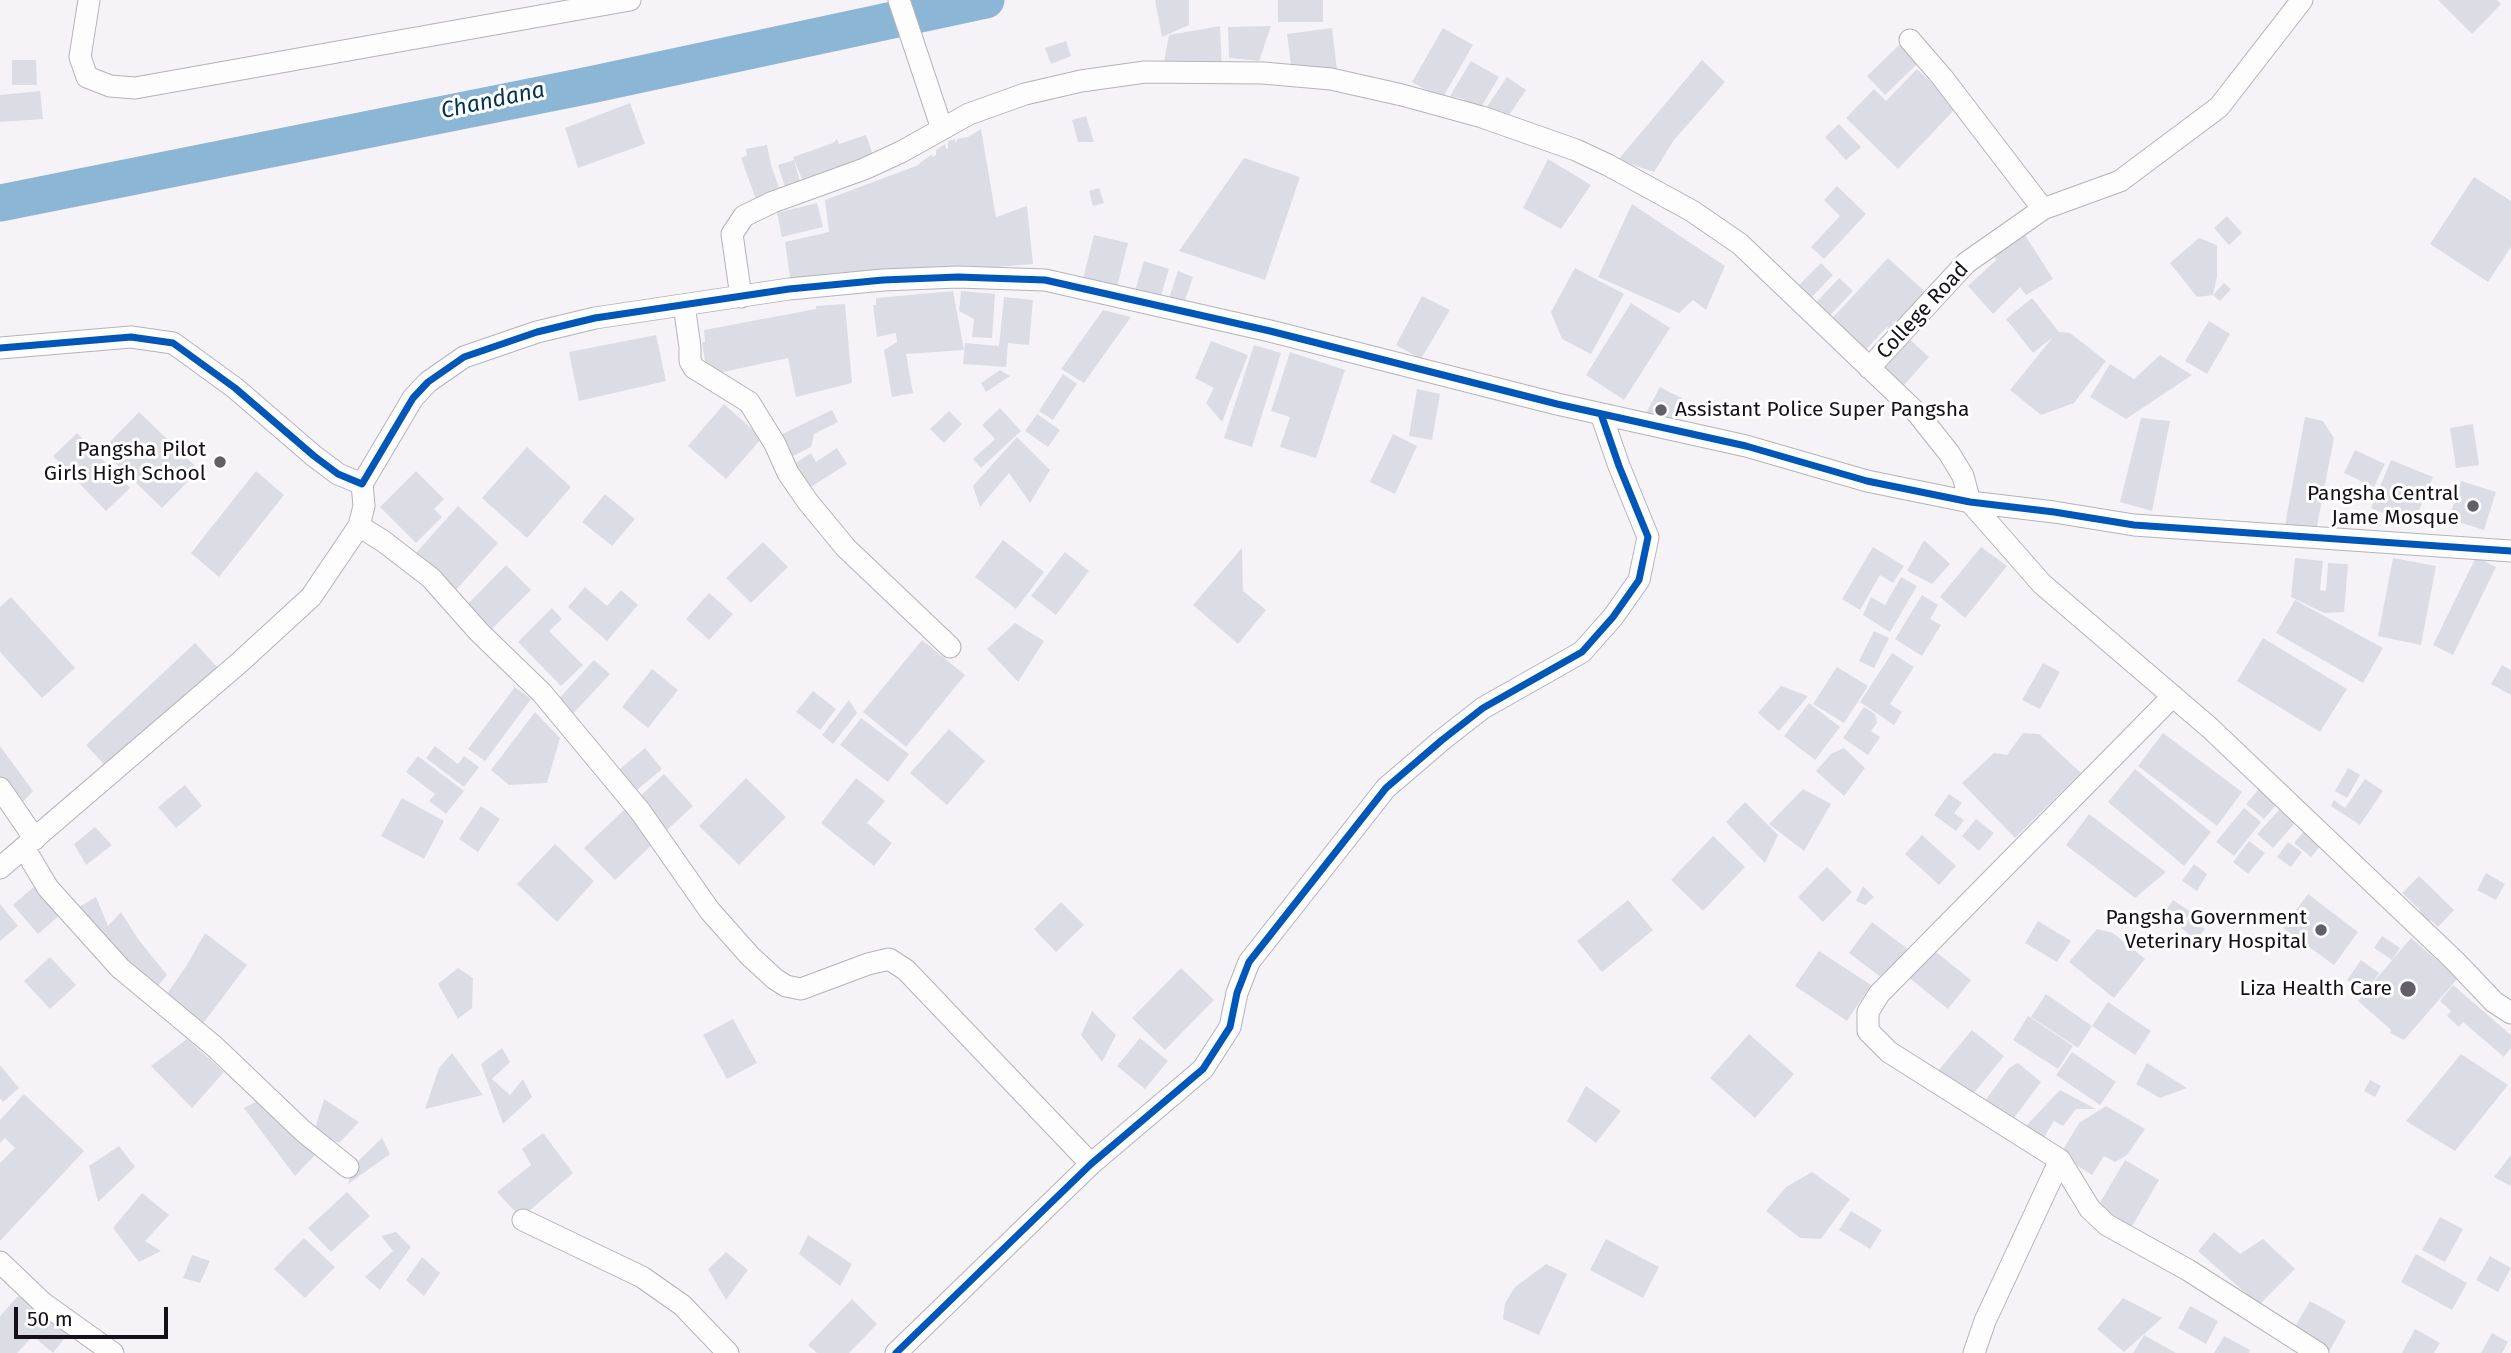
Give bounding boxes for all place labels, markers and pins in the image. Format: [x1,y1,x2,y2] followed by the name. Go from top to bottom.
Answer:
[1675,397,1969,423] place label: Assistant Police Super Pangsha
[1653,402,1669,418] marker: Assistant Police Super Pangsha
[44,437,206,487] place label: Pangsha Pilot Girls High School
[212,454,228,470] marker: Pangsha Pilot Girls High School
[2307,481,2459,531] place label: Pangsha Central Jame Mosque
[2465,498,2481,514] marker: Pangsha Central Jame Mosque
[2105,905,2307,955] place label: Pangsha Government Veterinary Hospital
[2313,922,2329,938] marker: Pangsha Government Veterinary Hospital
[2240,976,2392,1002] place label: Liza Health Care
[2398,979,2418,999] marker: Liza Health Care

